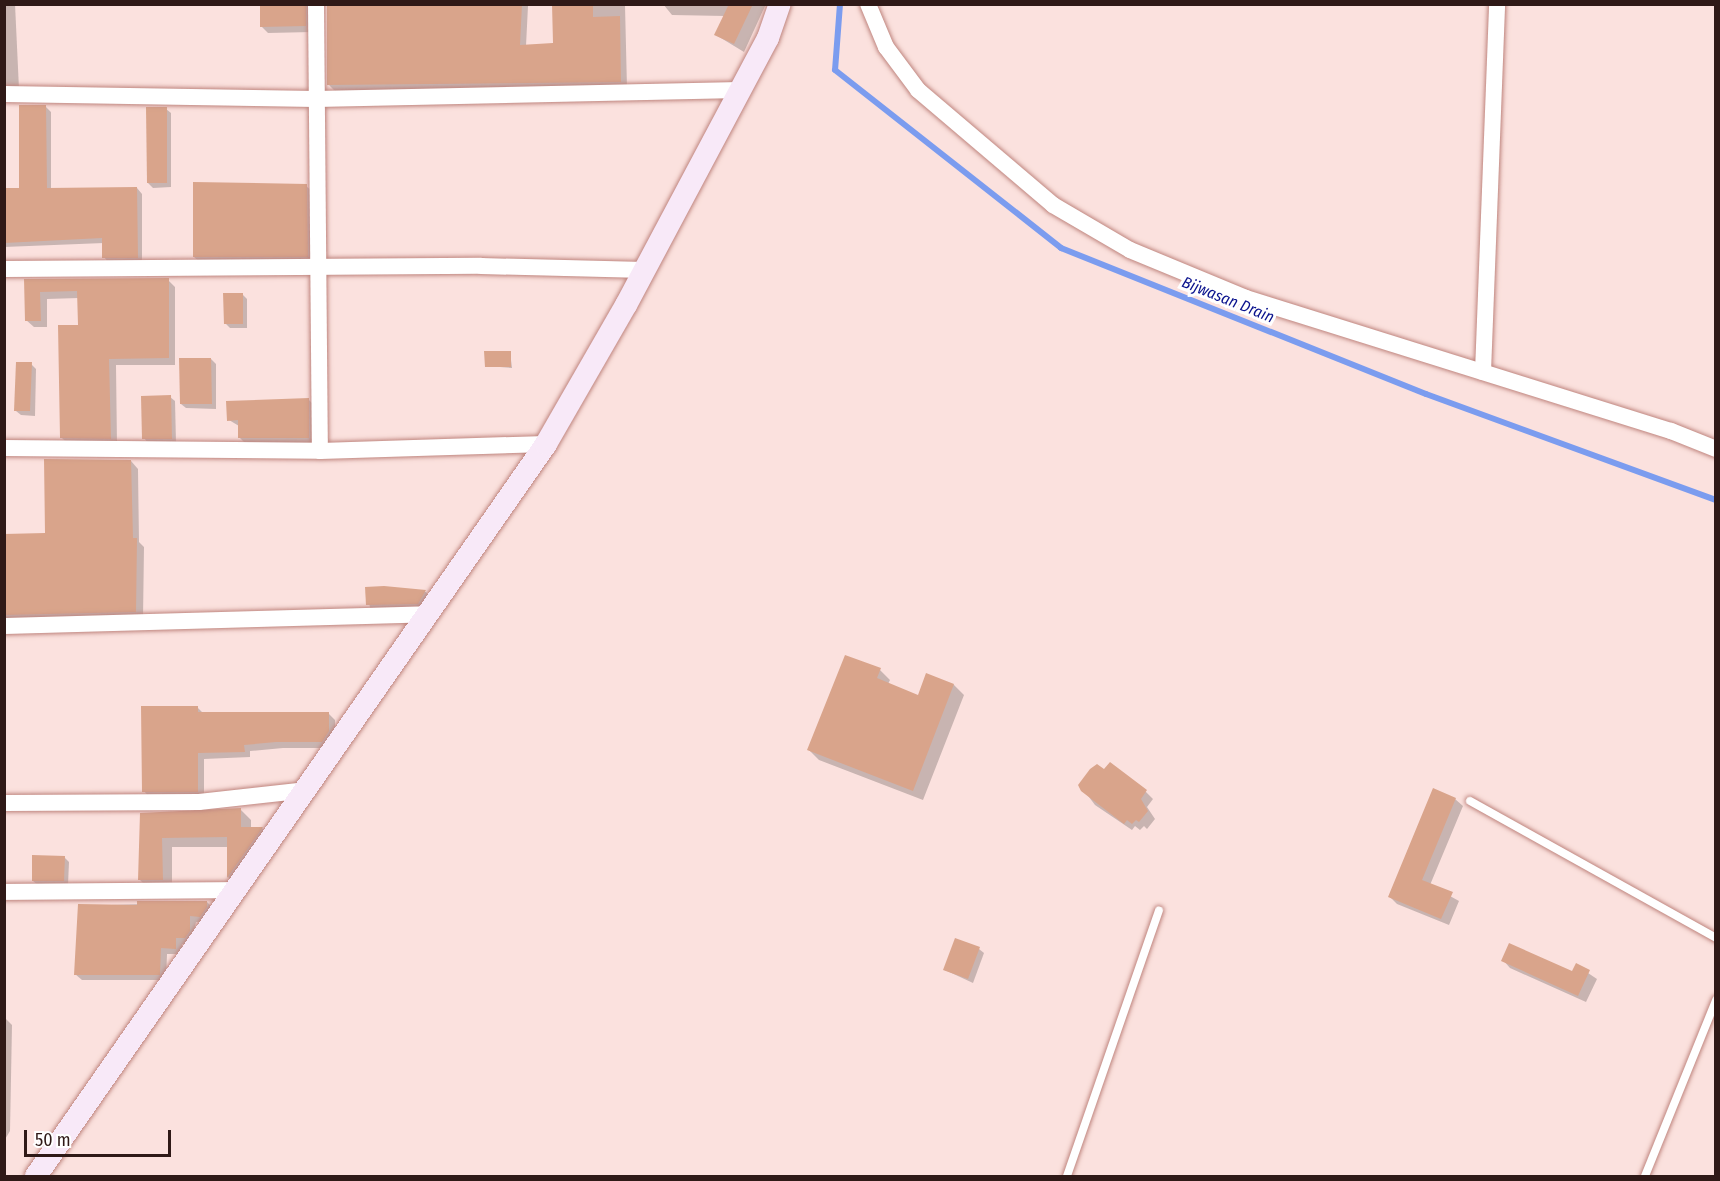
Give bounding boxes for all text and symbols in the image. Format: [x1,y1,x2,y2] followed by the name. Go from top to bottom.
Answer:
[1179,273,1277,327] water label: Bijwasan Drain
[27,1118,174,1156] scale bar
[35,1129,71,1151] text: 50 m

